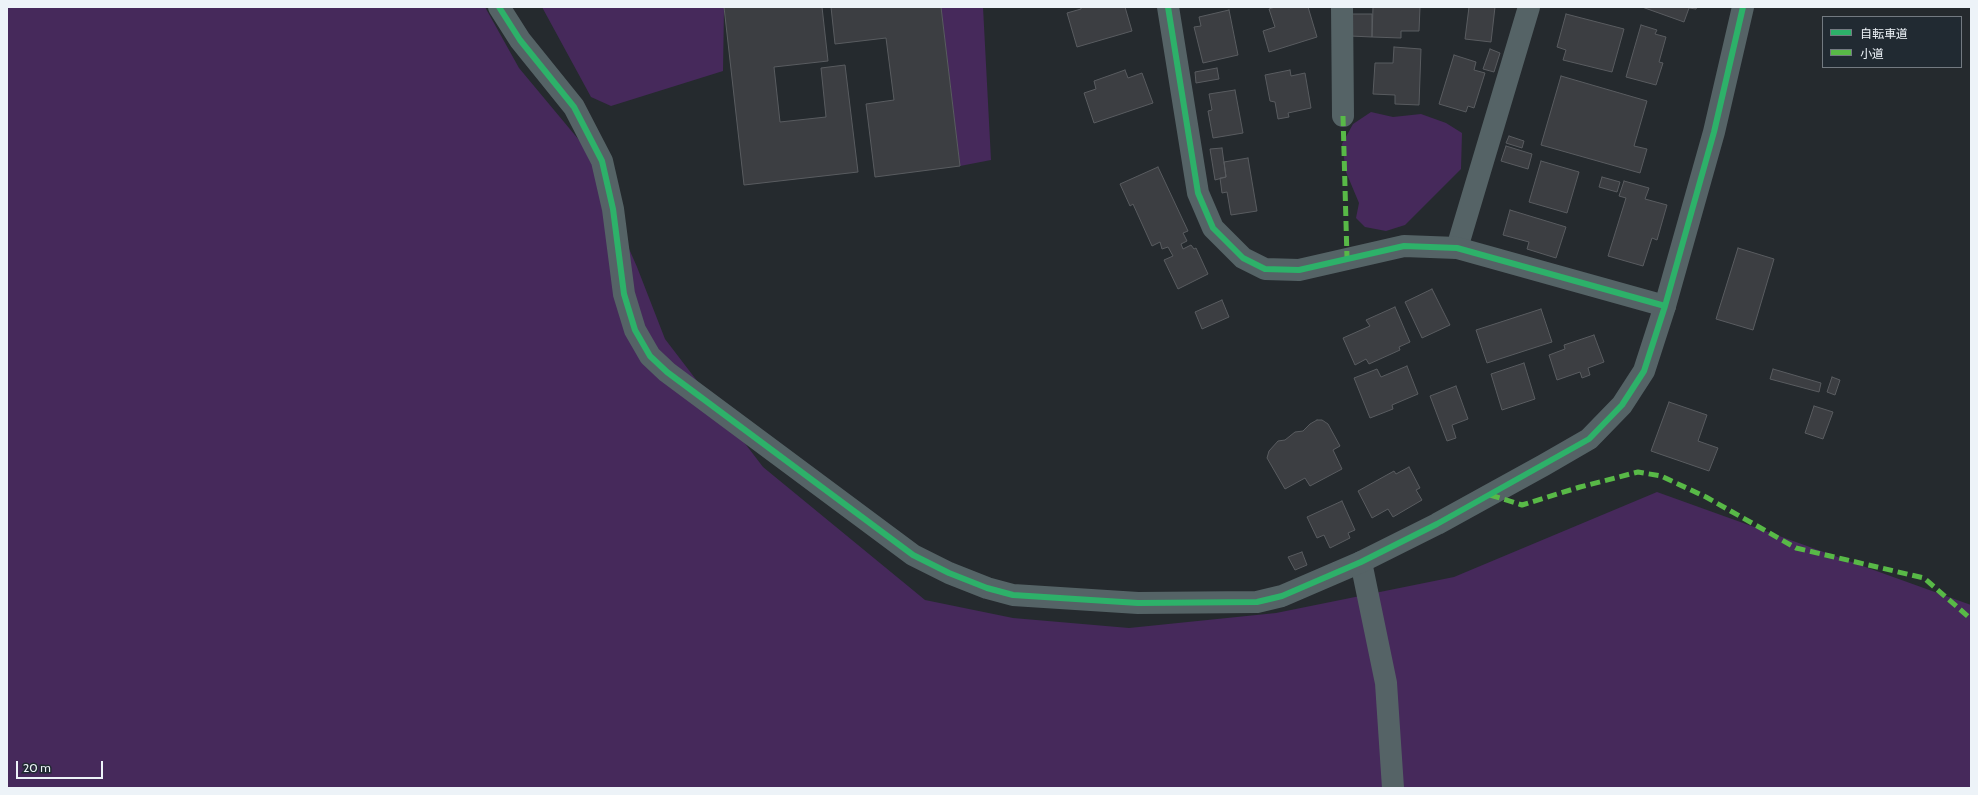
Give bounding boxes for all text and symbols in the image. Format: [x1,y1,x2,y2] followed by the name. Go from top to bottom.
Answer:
[1822,16,1962,68] legend
[1860,26,1908,41] text: 自転車道
[1860,46,1884,61] text: 小道
[18,753,105,779] scale bar
[23,760,51,775] text: 20 m

